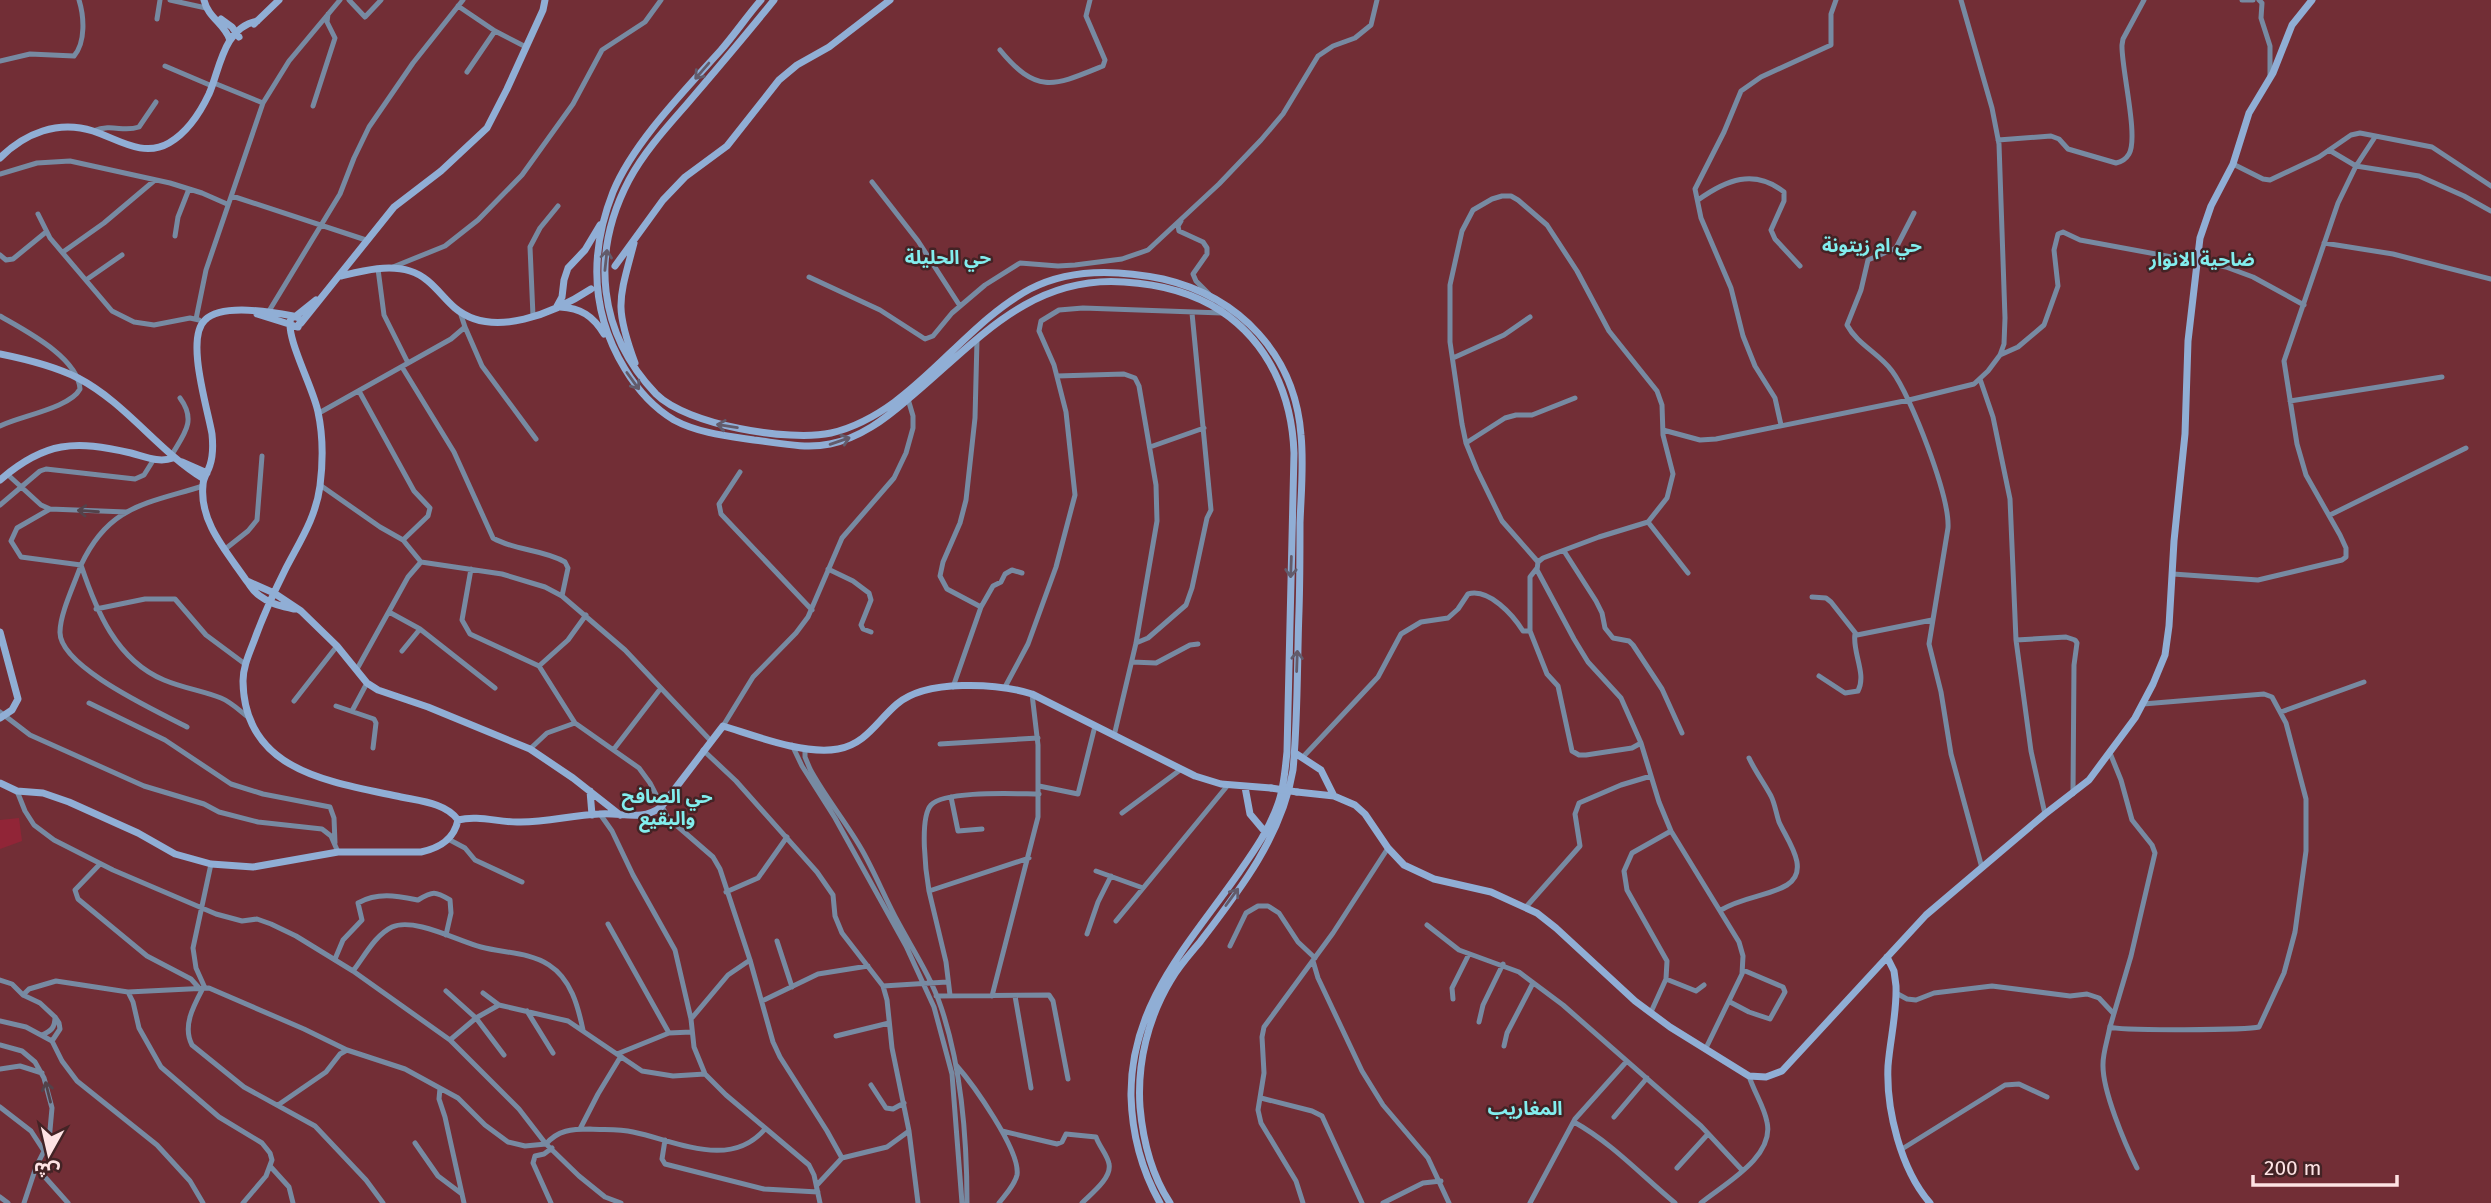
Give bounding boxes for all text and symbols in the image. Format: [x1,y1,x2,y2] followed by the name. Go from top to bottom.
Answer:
[694,62,710,80] one-way arrow
[1822,234,1922,260] district label: حي ام زيتونة
[905,246,991,272] district label: حي الحليلة
[2148,248,2255,271] district label: ضاحية الانوار
[600,249,613,272] one-way arrow
[625,371,640,390] one-way arrow
[716,419,739,432] one-way arrow
[829,433,851,446] one-way arrow
[77,504,100,517] one-way arrow
[1284,555,1298,578] one-way arrow
[1291,650,1304,673] one-way arrow
[621,785,713,833] district label: حي الصافح والبقيع
[1225,888,1240,907] one-way arrow
[41,1081,54,1104] one-way arrow
[1488,1097,1562,1120] district label: المغاريب
[14,1119,84,1189] north arrow
[2253,1144,2396,1188] scale bar
[2264,1155,2321,1181] text: 200 m
[32,1157,61,1184] text: ش

